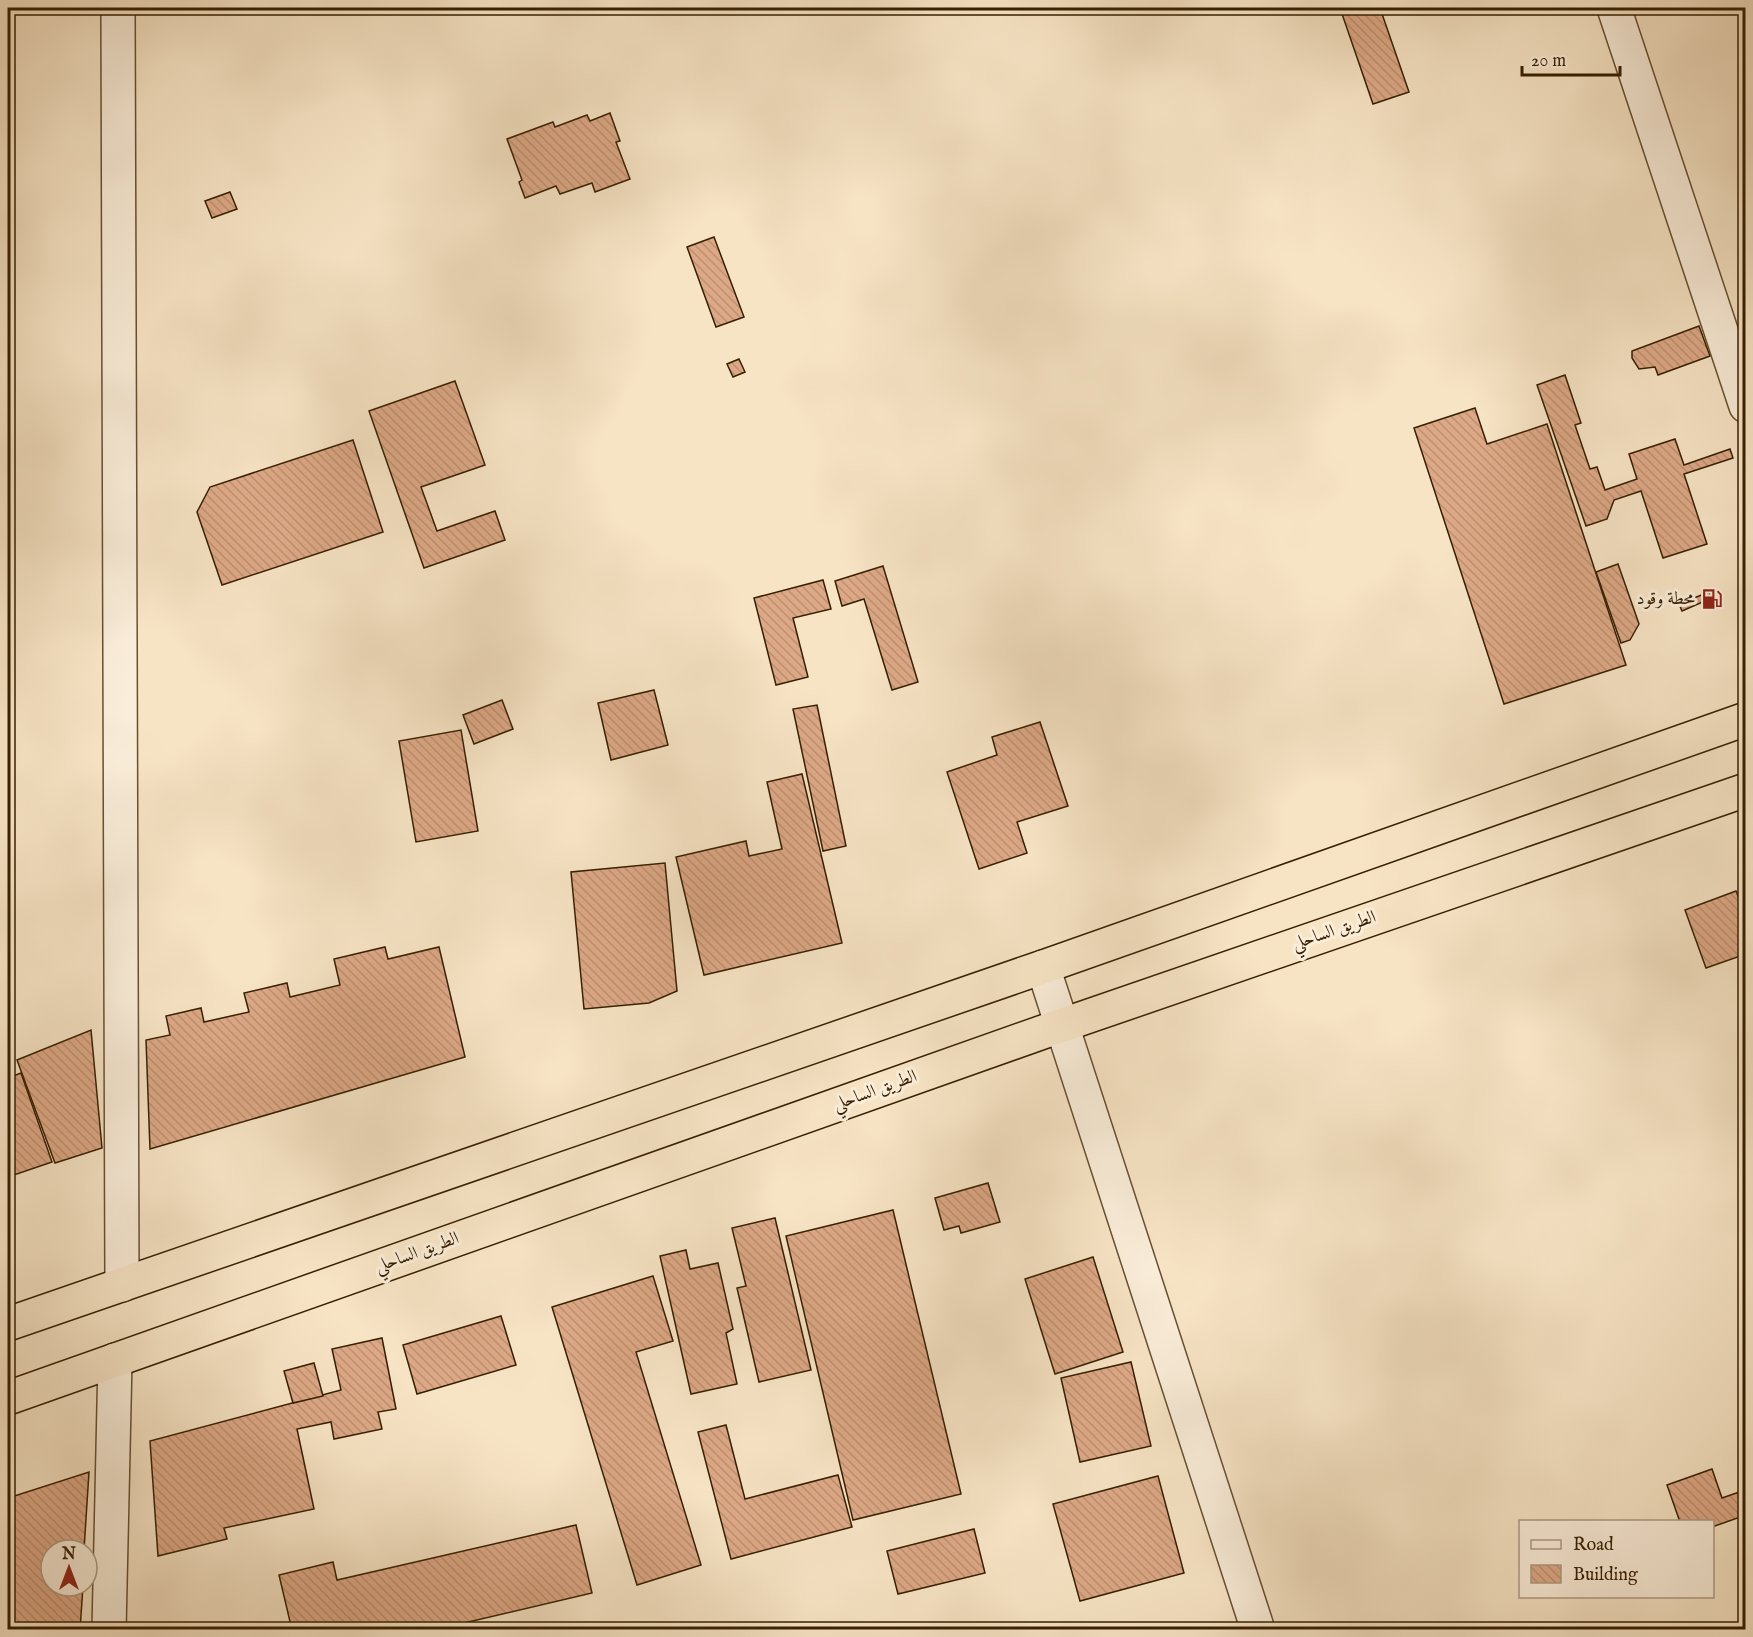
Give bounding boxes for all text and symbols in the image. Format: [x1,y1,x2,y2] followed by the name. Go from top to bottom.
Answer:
[1522,39,1620,77] scale bar
[1531,50,1566,73] text: 20 m
[1700,587,1724,611] fuel station icon: محطة وقود
[1637,588,1695,611] place label: محطة وقود
[1289,906,1381,960] street label: الطريق الساحلي
[830,1065,922,1121] street label: الطريق الساحلي
[372,1227,464,1283] street label: الطريق الساحلي
[1519,1520,1714,1598] legend
[1573,1534,1614,1557] text: Road
[39,1538,99,1598] north arrow
[61,1545,76,1565] text: N
[1573,1564,1638,1587] text: Building

